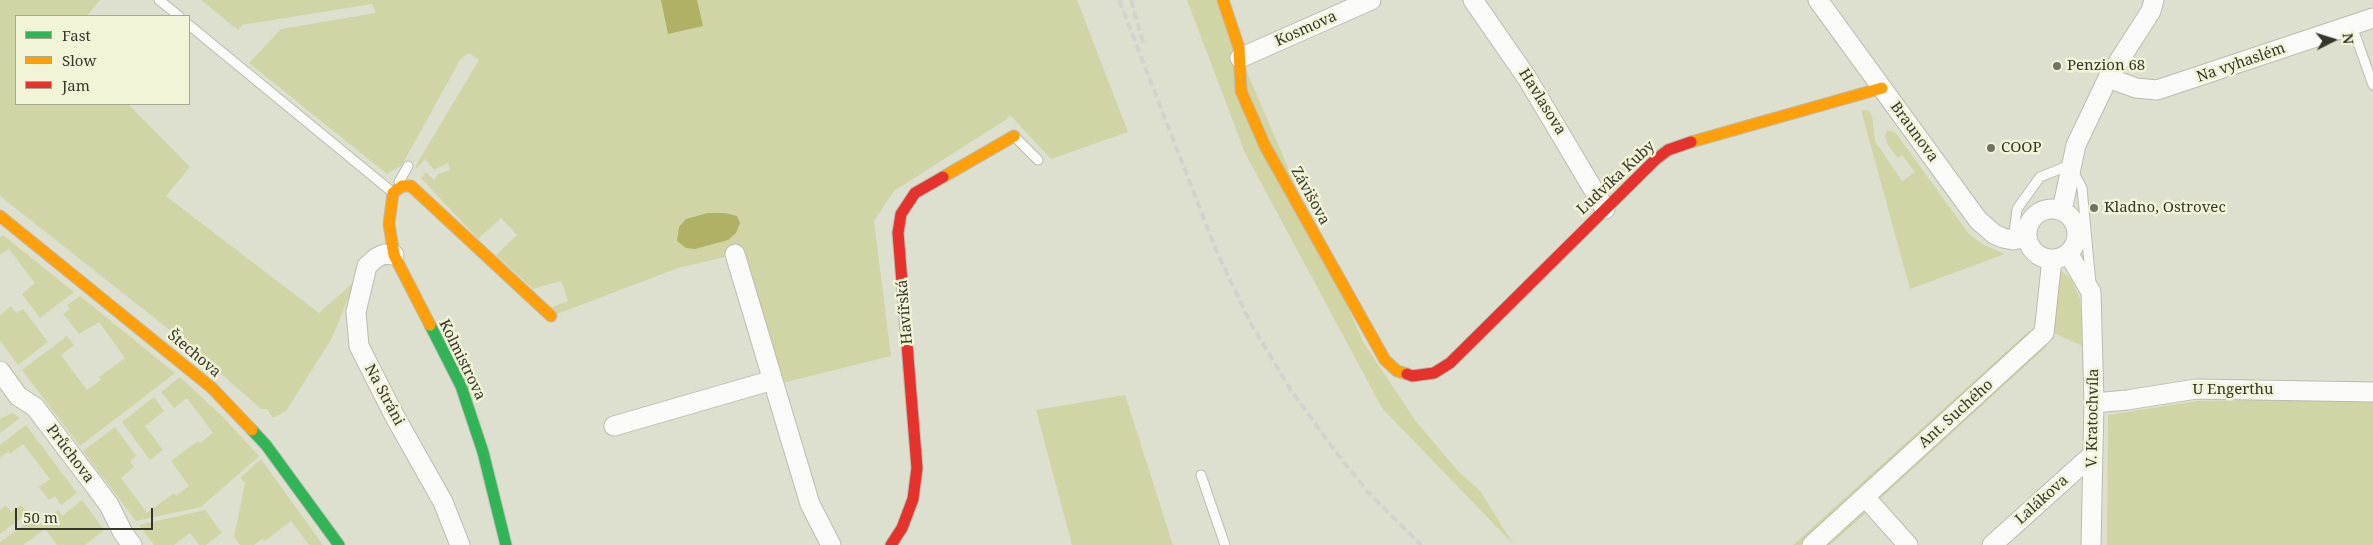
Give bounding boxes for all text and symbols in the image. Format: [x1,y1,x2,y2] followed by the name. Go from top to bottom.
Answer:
[1272,7,1340,51] street label: Kosmova
[15,15,190,105] legend
[2308,15,2358,65] north arrow
[62,25,91,45] text: Fast
[2338,32,2358,45] text: N
[2194,39,2288,87] street label: Na vyhaslém
[62,50,96,70] text: Slow
[2067,57,2145,75] place label: Penzion 68
[2051,60,2063,72] marker: Penzion 68
[1515,66,1569,138] street label: Havlasova
[62,75,90,95] text: Jam
[1886,98,1942,166] street label: Braunova
[1573,137,1659,219] street label: Ludvíka Kuby
[2001,139,2042,157] place label: COOP
[1985,142,1997,154] marker: COOP
[1287,164,1333,228] street label: Závišova
[2104,199,2226,217] place label: Kladno, Ostrovec
[2088,202,2100,214] marker: Kladno, Ostrovec
[893,279,917,345] street label: Havířská
[435,317,489,403] street label: Kolmistrova
[164,326,224,382] street label: Štechova
[360,361,408,429] street label: Na Stráni
[2083,368,2103,468] street label: V. Kratochvíla
[1915,376,1997,452] street label: Ant. Suchého
[2192,381,2274,399] street label: U Engerthu
[42,421,98,487] street label: Průchova
[2012,472,2072,528] street label: Lalákova
[18,498,155,530] scale bar
[23,507,58,527] text: 50 m

